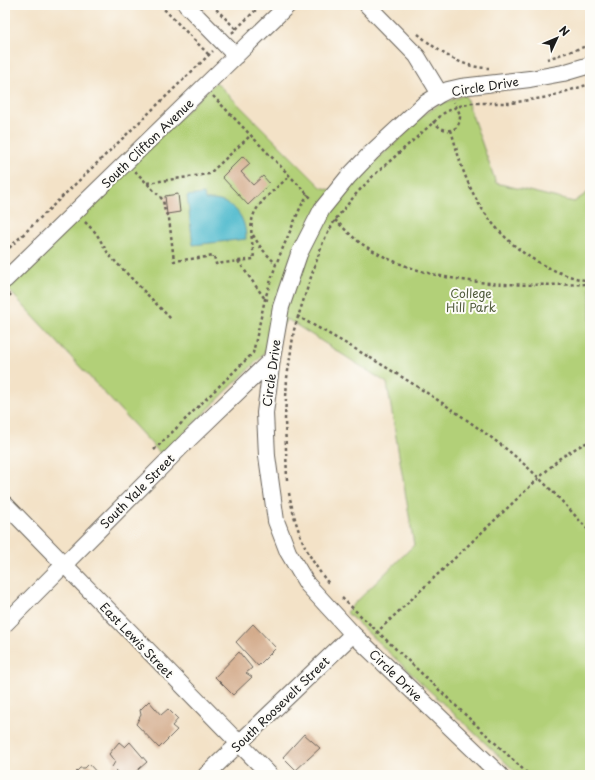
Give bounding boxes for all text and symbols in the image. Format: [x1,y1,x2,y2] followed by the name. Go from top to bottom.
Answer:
[537,18,577,58] north arrow
[555,22,574,40] text: N
[450,72,520,100] street label: Circle Drive
[97,94,197,192] street label: South Clifton Avenue
[446,284,496,316] park label: College Hill Park
[257,338,285,408] street label: Circle Drive
[96,450,178,532] street label: South Yale Street
[96,598,178,682] street label: East Lewis Street
[365,645,427,705] street label: Circle Drive
[227,652,333,756] street label: South Roosevelt Street

